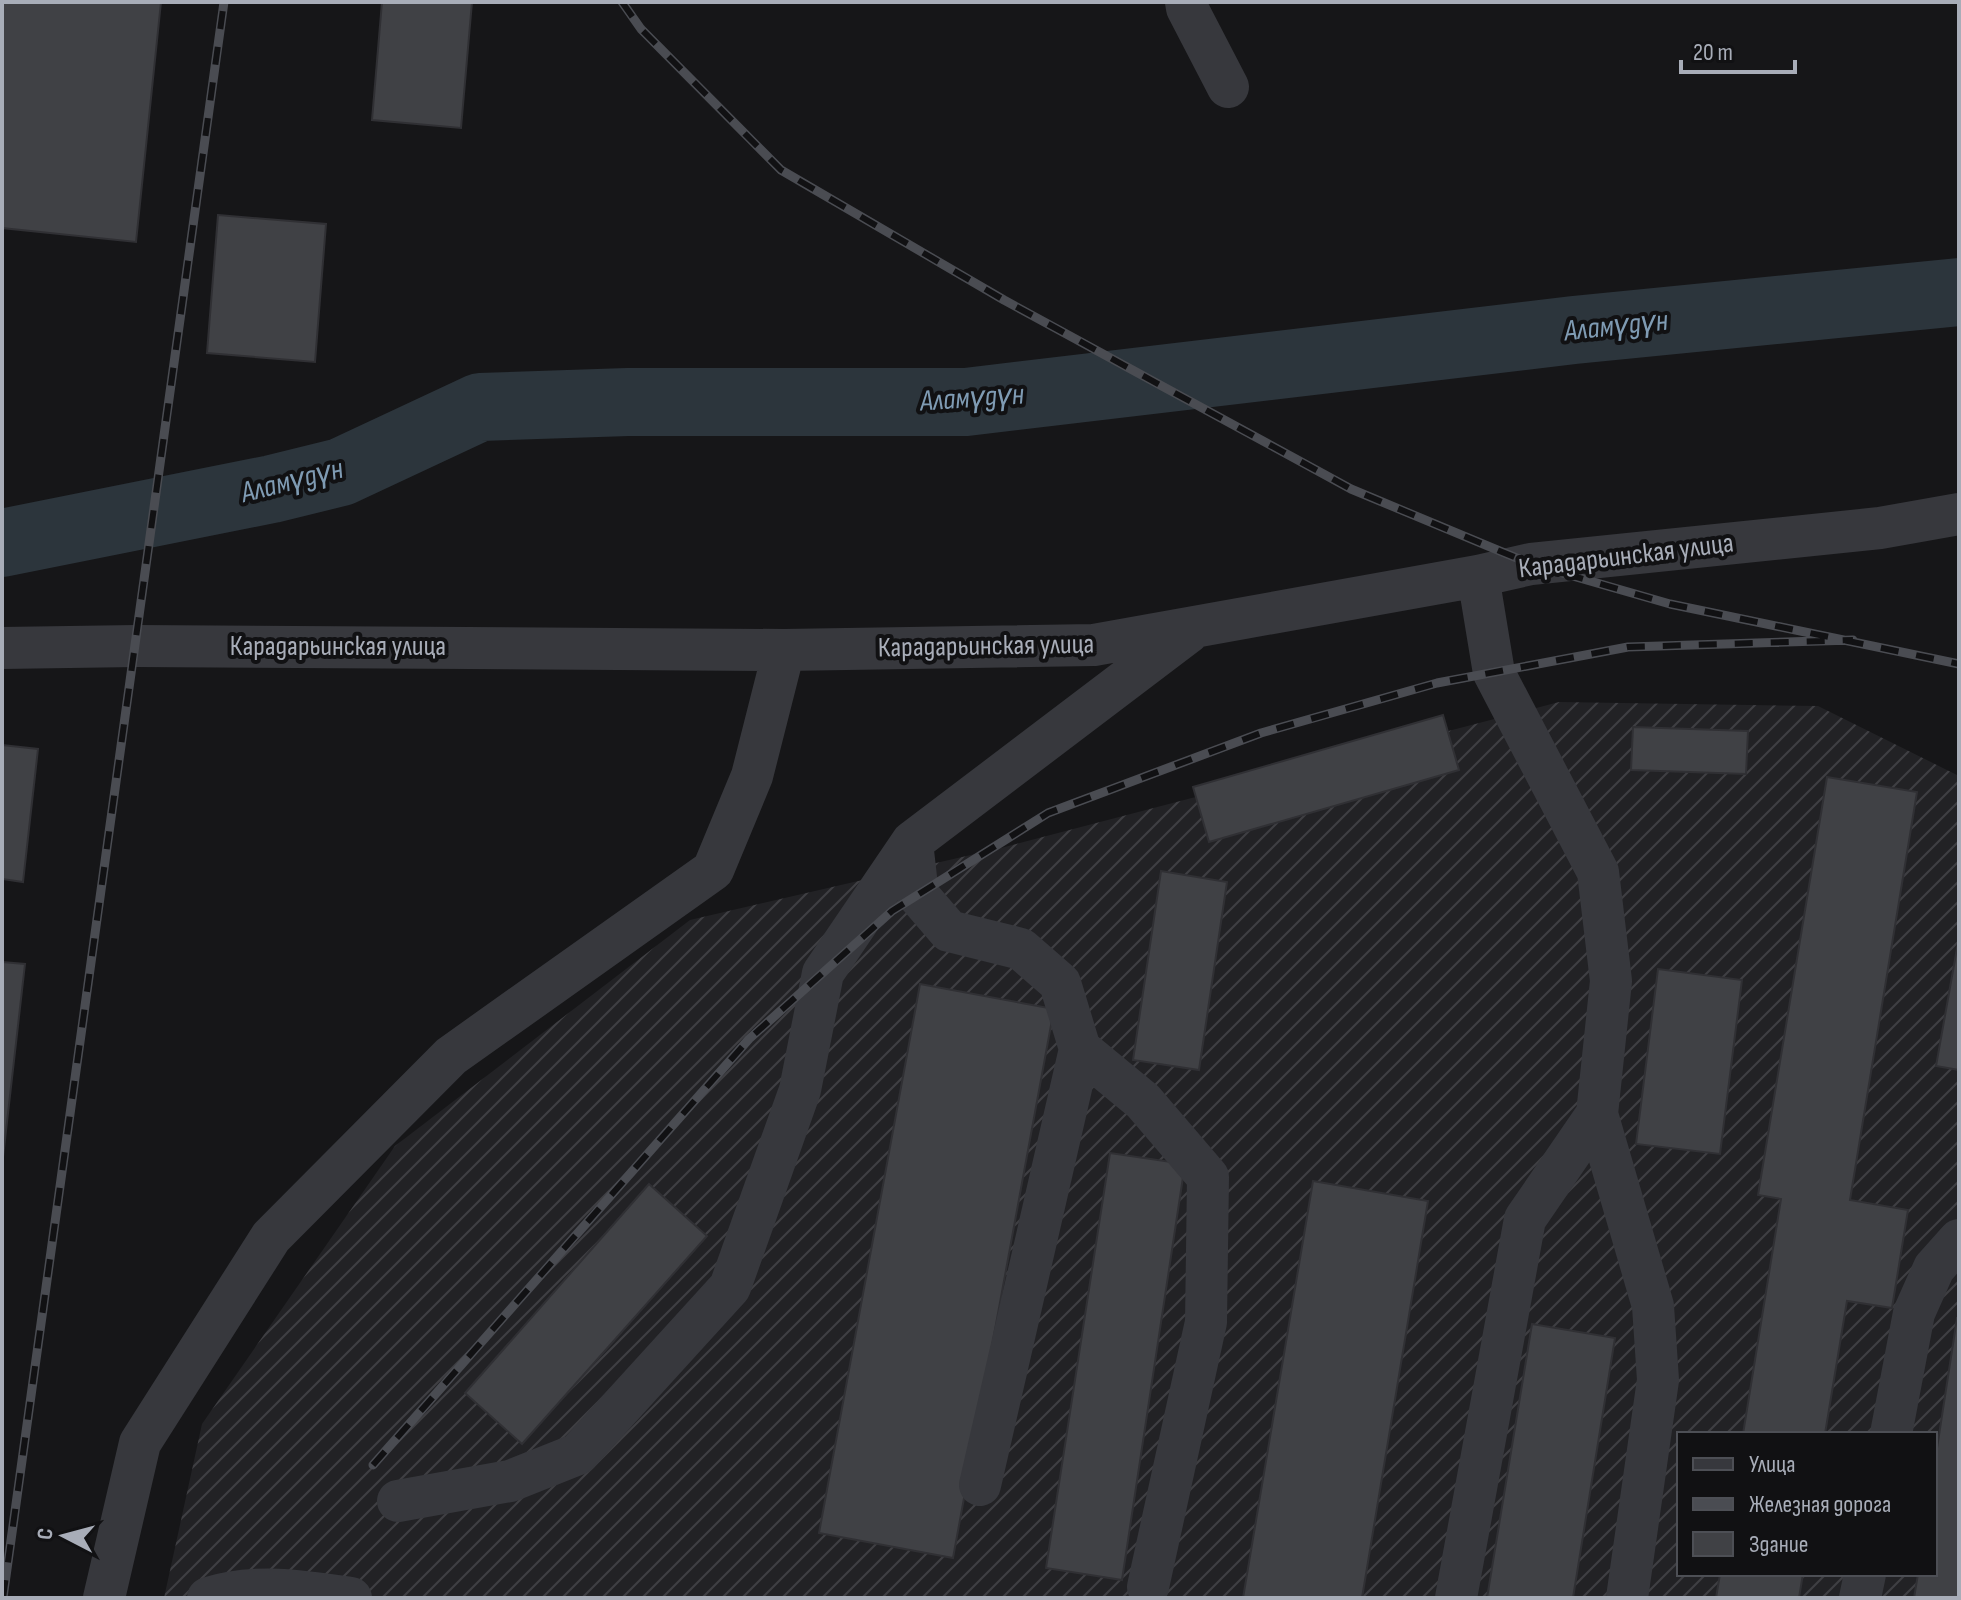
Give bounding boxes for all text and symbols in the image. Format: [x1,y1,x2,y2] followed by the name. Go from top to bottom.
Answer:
[1681,24,1795,74] scale bar
[1693,38,1733,67] text: 20 m
[1561,303,1670,349] water label: Аламүдүн
[918,376,1026,420] water label: Аламүдүн
[236,451,348,511] water label: Аламүдүн
[1517,526,1735,586] street label: Карадарьинская улица
[878,628,1094,664] street label: Карадарьинская улица
[230,630,446,663] street label: Карадарьинская улица
[1677,1432,1937,1576] legend
[1749,1450,1795,1479] text: Улица
[1749,1490,1891,1519] text: Железная дорога
[24,1496,104,1576] north arrow
[32,1527,60,1541] text: С
[1749,1530,1808,1559] text: Здание

